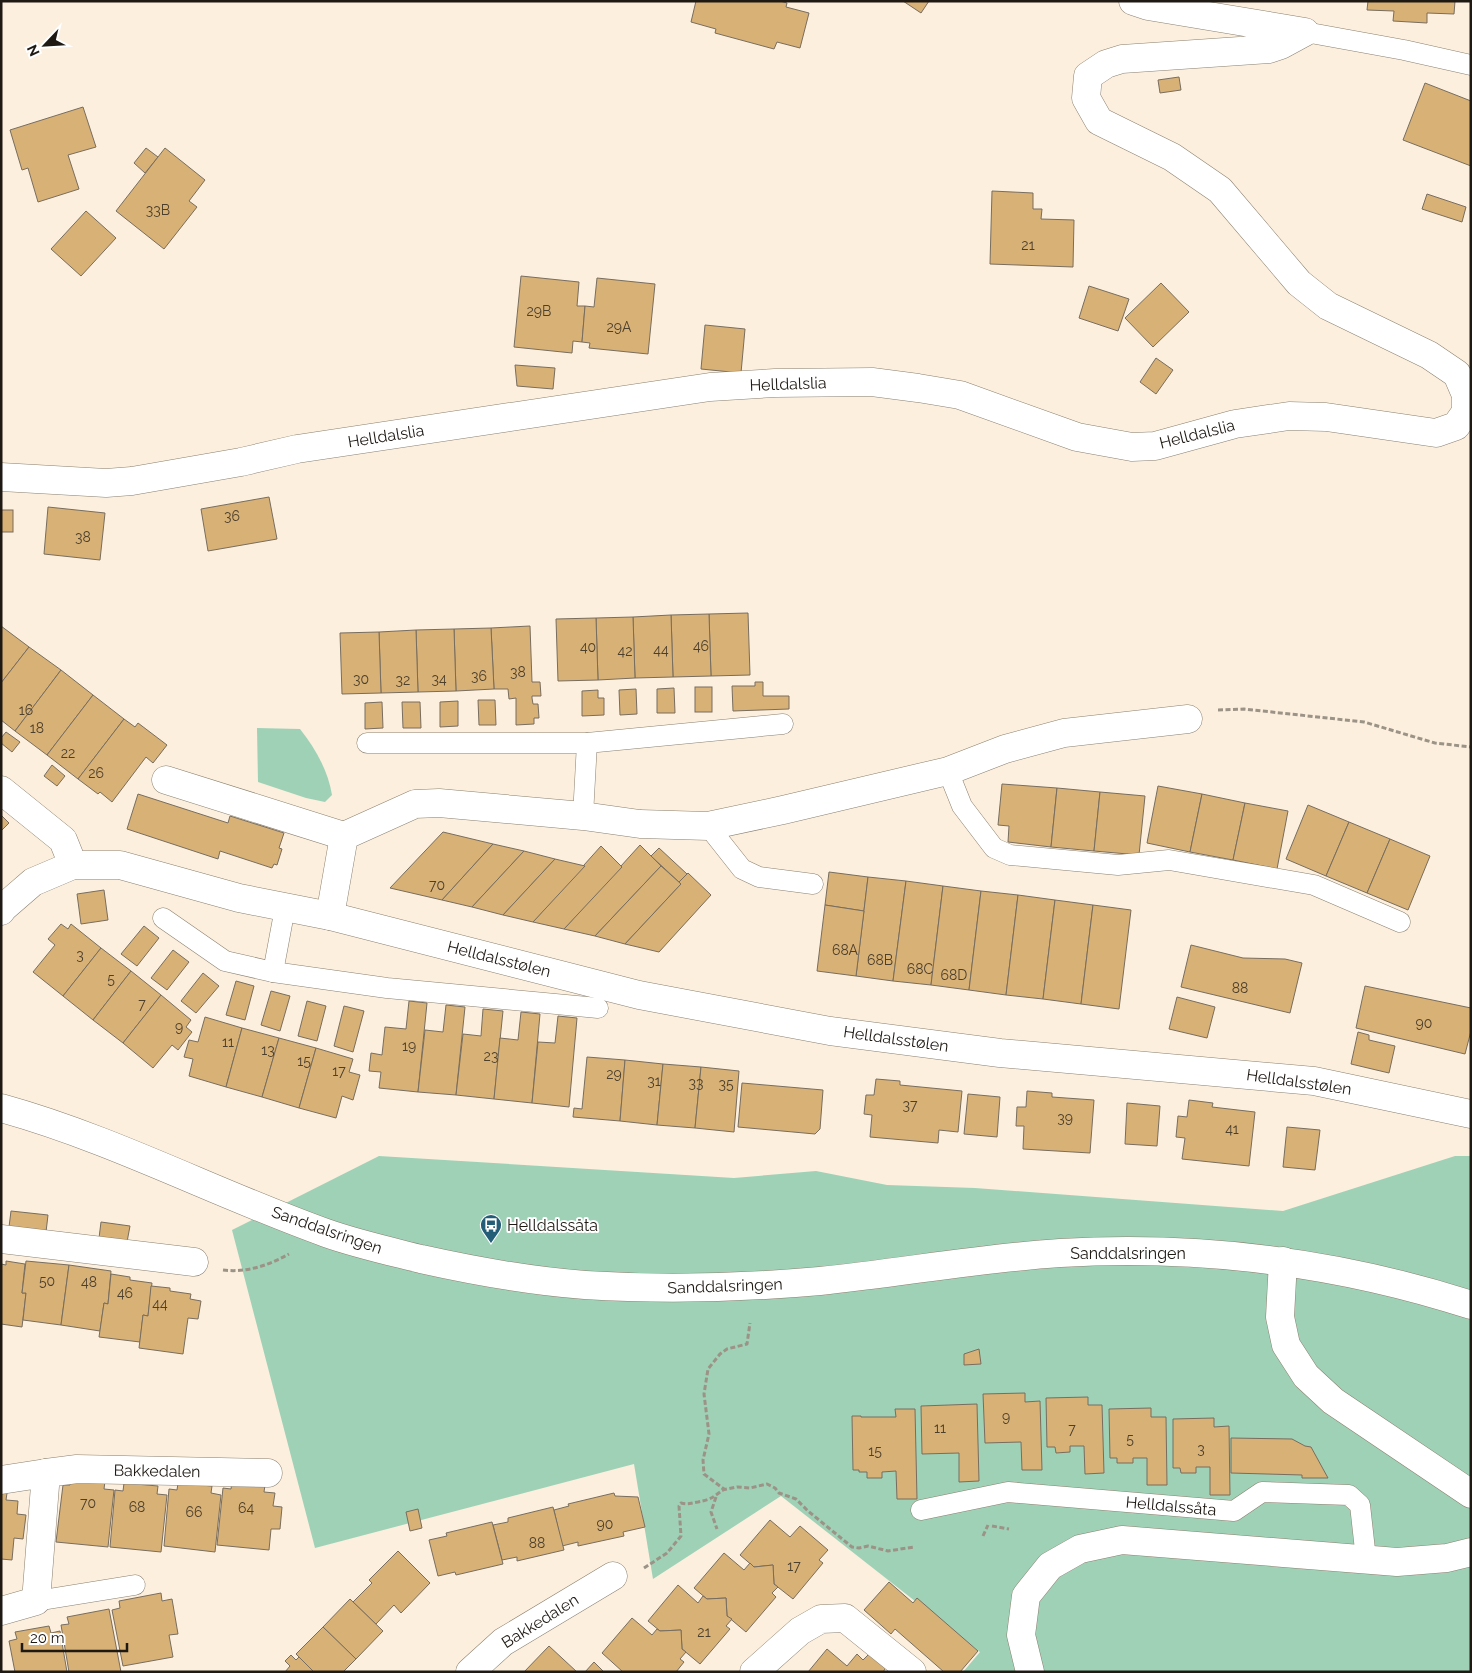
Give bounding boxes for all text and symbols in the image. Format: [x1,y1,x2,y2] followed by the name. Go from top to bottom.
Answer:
[20,20,70,70] north arrow
[24,42,43,59] text: N
[146,202,170,218] house number: 33B
[1021,237,1035,253] house number: 21
[527,303,551,319] house number: 29B
[607,319,632,335] house number: 29A
[749,373,827,395] street label: Helldalslia
[1157,415,1237,453] street label: Helldalslia
[346,421,426,451] street label: Helldalslia
[224,508,240,524] house number: 36
[75,529,91,545] house number: 38
[693,638,709,654] house number: 46
[580,639,596,655] house number: 40
[653,642,669,658] house number: 44
[618,643,632,659] house number: 42
[510,664,526,680] house number: 38
[471,668,487,684] house number: 36
[353,671,369,687] house number: 30
[431,671,447,687] house number: 34
[396,672,410,688] house number: 32
[19,702,33,718] house number: 16
[30,720,44,736] house number: 18
[61,745,75,761] house number: 22
[88,765,104,781] house number: 26
[429,877,445,893] house number: 70
[445,937,553,981] street label: Helldalsstølen
[832,942,859,958] house number: 68A
[76,947,84,963] house number: 3
[867,952,893,968] house number: 68B
[907,961,934,977] house number: 68C
[941,967,967,983] house number: 68D
[107,971,115,987] house number: 5
[1232,980,1248,996] house number: 88
[138,996,146,1012] house number: 7
[1416,1015,1432,1031] house number: 90
[175,1019,183,1035] house number: 9
[842,1022,950,1056] street label: Helldalsstølen
[222,1034,234,1050] house number: 11
[402,1038,416,1054] house number: 19
[261,1042,275,1058] house number: 13
[484,1048,498,1064] house number: 23
[297,1053,311,1069] house number: 15
[332,1063,346,1079] house number: 17
[1245,1065,1353,1099] street label: Helldalsstølen
[606,1066,622,1082] house number: 29
[647,1073,661,1089] house number: 31
[689,1075,703,1091] house number: 33
[718,1076,734,1092] house number: 35
[903,1097,918,1113] house number: 37
[1057,1110,1073,1126] house number: 39
[1225,1121,1239,1137] house number: 41
[269,1202,385,1258] street label: Sanddalsringen
[479,1213,503,1244] bus stop icon: Helldalssåta
[507,1216,598,1235] place label: Helldalssåta
[1070,1244,1186,1263] street label: Sanddalsringen
[39,1273,55,1289] house number: 50
[81,1274,97,1290] house number: 48
[667,1274,783,1298] street label: Sanddalsringen
[117,1285,133,1301] house number: 46
[152,1296,168,1312] house number: 44
[1002,1409,1010,1425] house number: 9
[934,1420,946,1436] house number: 11
[1068,1421,1076,1437] house number: 7
[1126,1431,1134,1447] house number: 5
[1197,1441,1205,1457] house number: 3
[868,1443,882,1459] house number: 15
[113,1461,201,1481] street label: Bakkedalen
[1125,1493,1217,1519] street label: Helldalssåta
[80,1495,96,1511] house number: 70
[129,1499,145,1515] house number: 68
[238,1500,254,1516] house number: 64
[186,1504,202,1520] house number: 66
[597,1516,613,1532] house number: 90
[529,1535,545,1551] house number: 88
[787,1558,801,1574] house number: 17
[498,1590,582,1652] street label: Bakkedalen
[22,1620,128,1652] scale bar
[697,1624,711,1640] house number: 21
[30,1629,65,1647] text: 20 m

